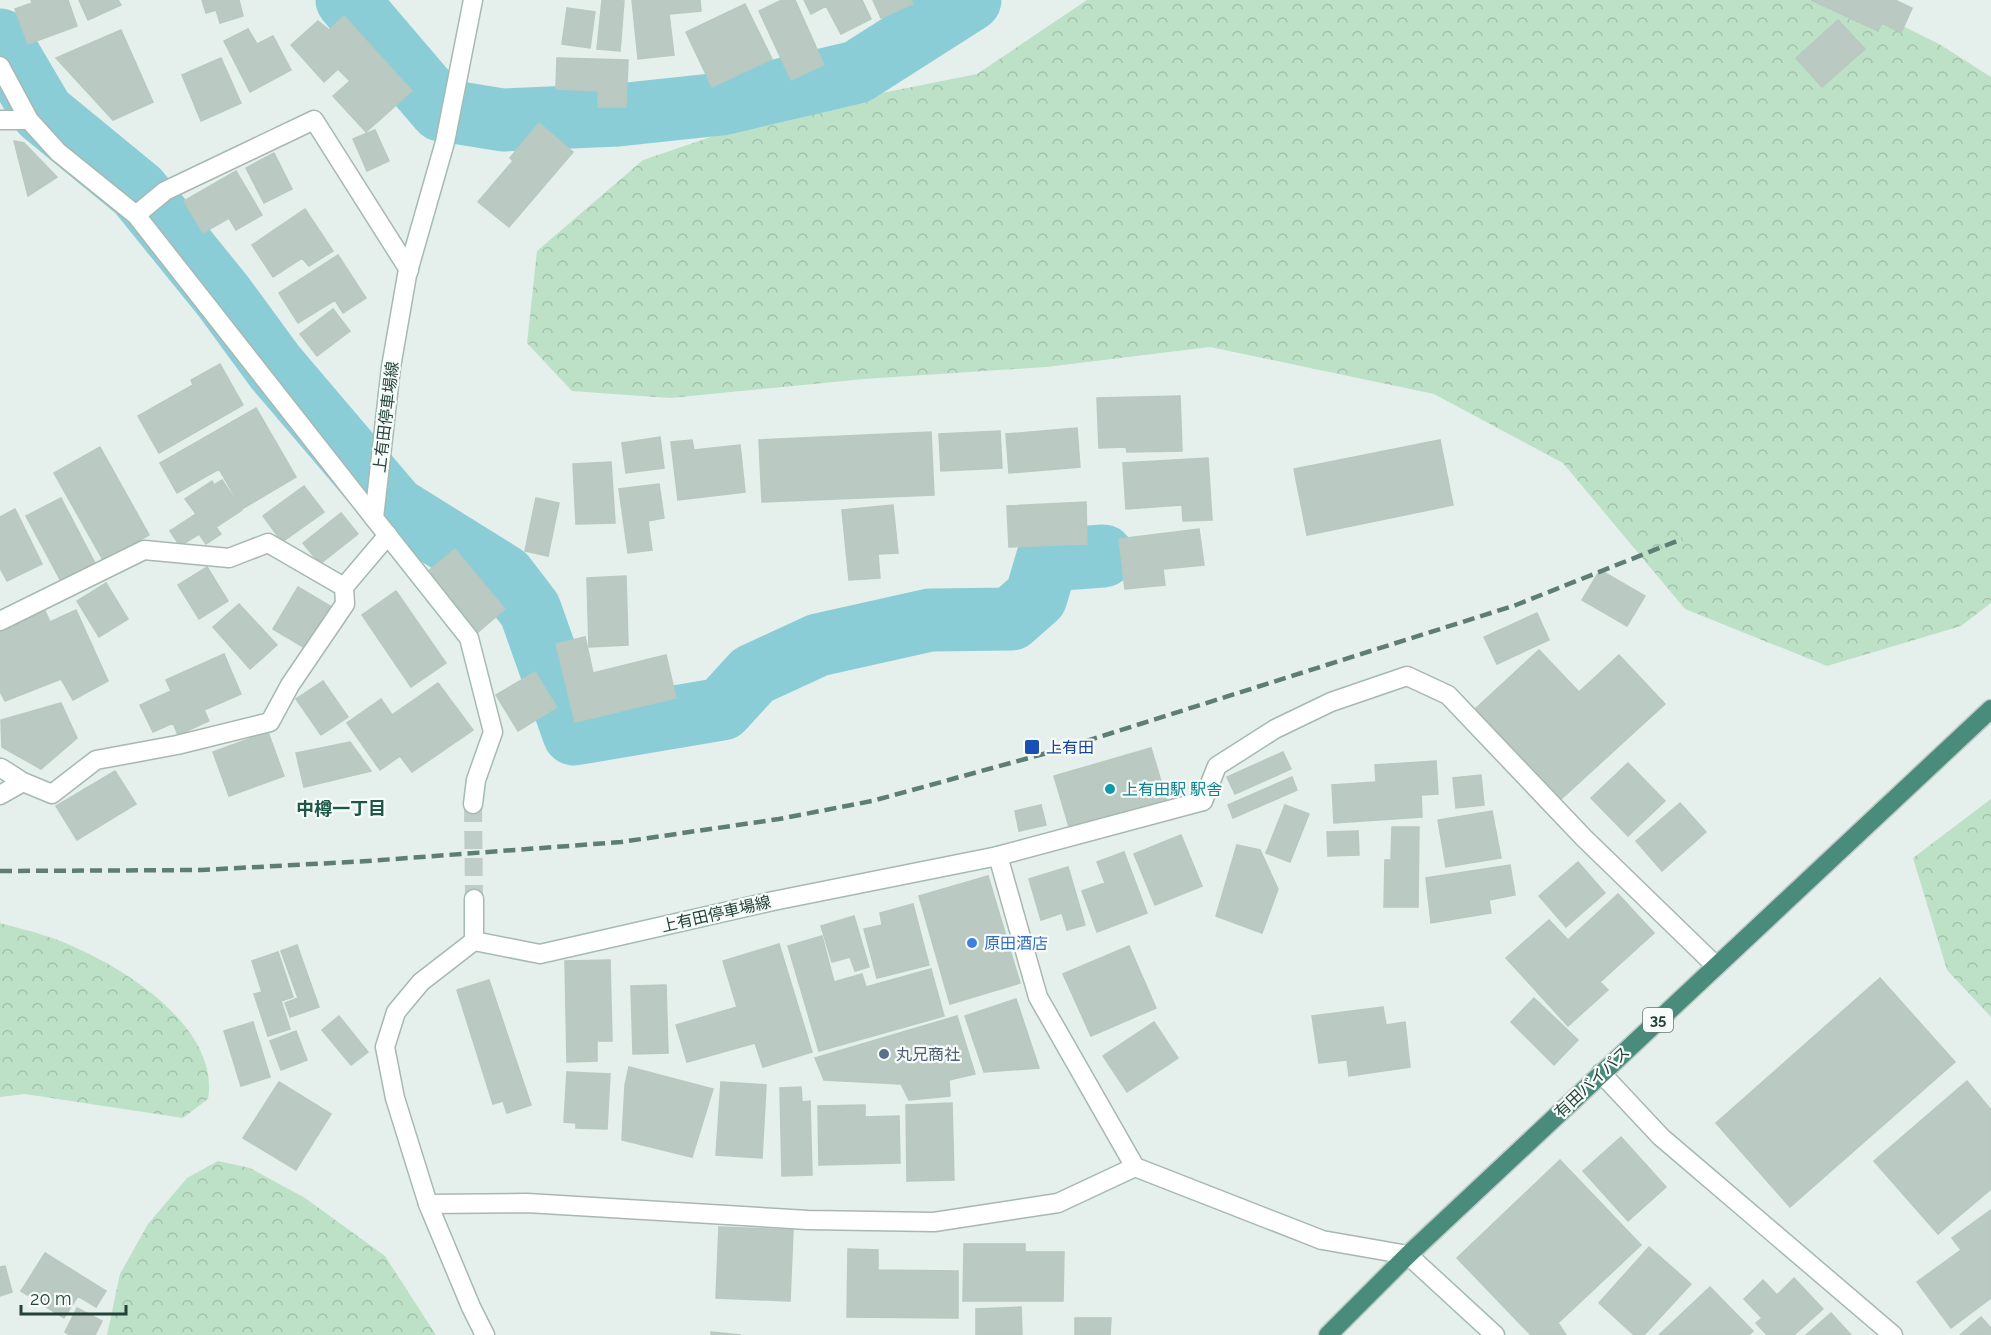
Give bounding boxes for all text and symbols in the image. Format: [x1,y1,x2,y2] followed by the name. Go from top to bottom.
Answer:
[370,360,402,474] street label: 上有田停車場線
[1023,738,1041,756] marker: 上有田
[1046,738,1094,757] place label: 上有田
[1122,780,1222,799] place label: 上有田駅 駅舎
[1103,782,1117,796] marker: 上有田駅 駅舎
[296,798,386,819] district label: 中樽一丁目
[659,892,773,936] street label: 上有田停車場線
[984,934,1048,953] place label: 原田酒店
[965,936,979,950] marker: 原田酒店
[1643,1008,1673,1032] road number: 35
[1551,1042,1633,1122] street label: 有田バイパス
[896,1045,960,1064] place label: 丸兄商社
[877,1047,891,1061] marker: 丸兄商社
[21,1278,126,1316] scale bar
[30,1288,72,1309] text: 20 m

